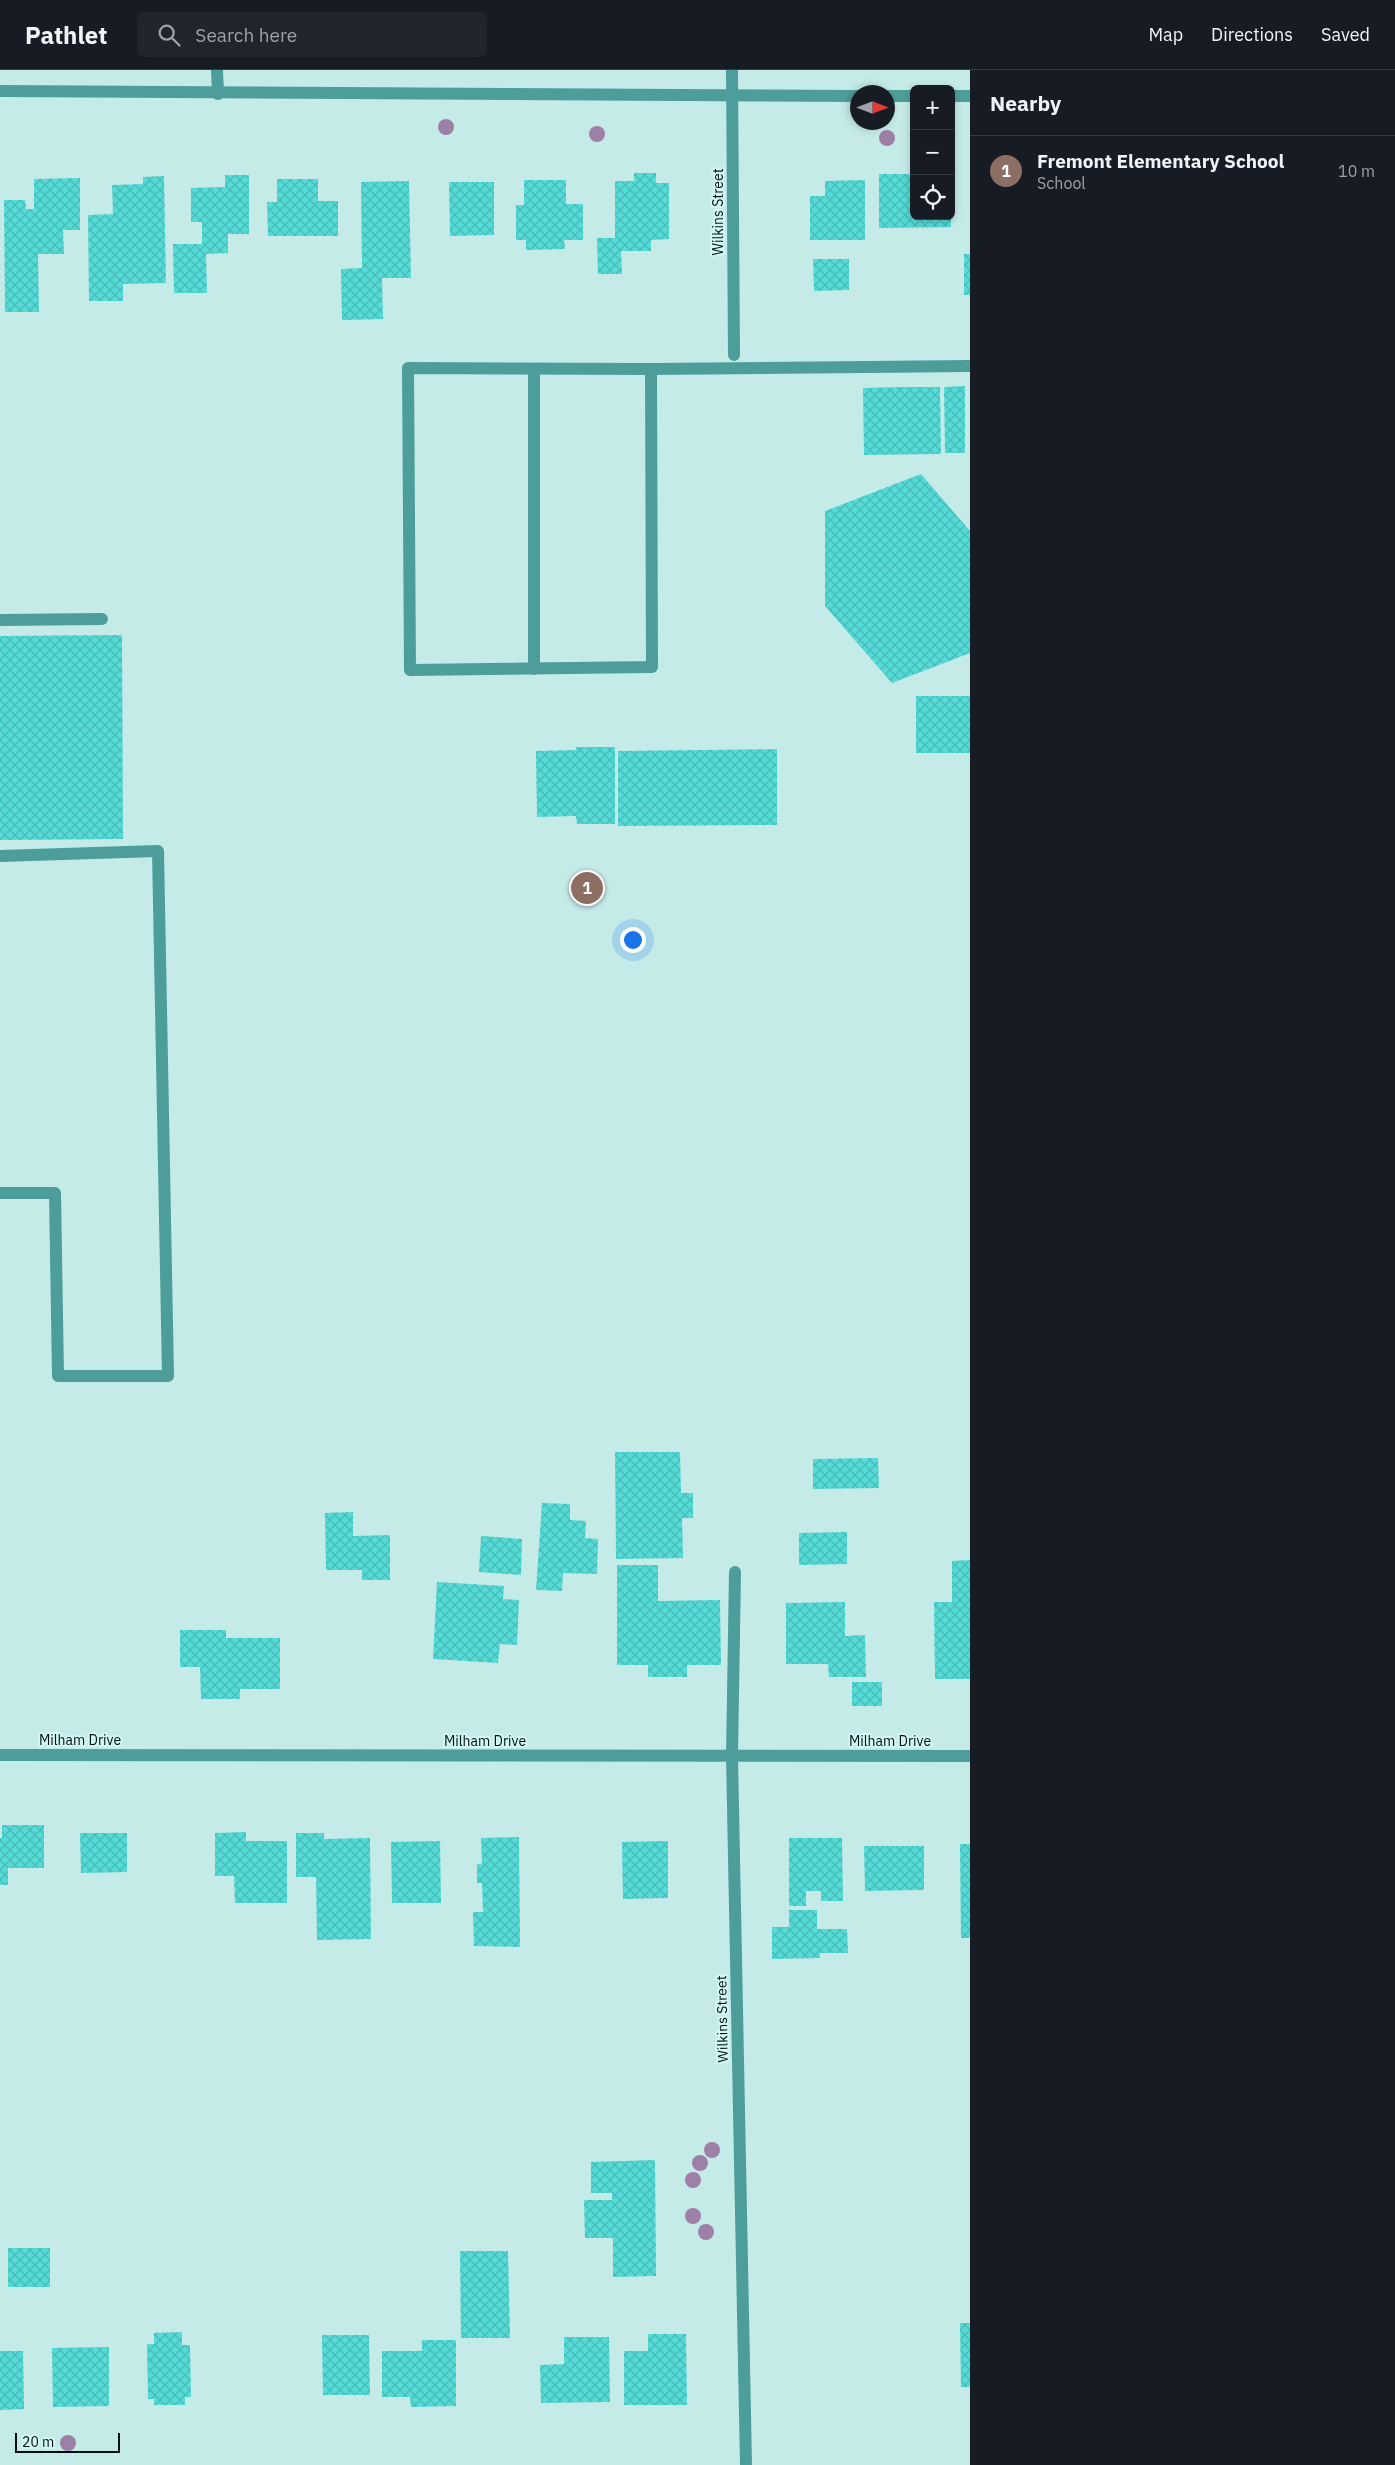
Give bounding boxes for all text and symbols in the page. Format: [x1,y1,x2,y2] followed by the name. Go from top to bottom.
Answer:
[137,12,487,57] search box
[25,19,107,51] text: Pathlet
[155,21,183,49] icon: search
[195,23,297,47] text: Search here
[1148,23,1183,46] text: Map
[1211,23,1293,46] text: Directions
[1321,23,1370,46] text: Saved
[850,85,895,130] north arrow
[910,85,955,220] map controls
[910,85,955,130] button: +
[990,89,1061,117] text: Nearby
[910,130,955,175] button: −
[1037,149,1284,173] text: Fremont Elementary School
[1001,161,1011,181] text: 1
[1338,161,1375,181] text: 10 m
[709,168,727,256] street label: Wilkins Street
[1037,173,1086,193] text: School
[910,175,955,220] button: locate
[571,869,603,907] pin: 1
[620,927,646,953] your location
[39,1731,121,1749] street label: Milham Drive
[444,1732,526,1750] street label: Milham Drive
[849,1732,931,1750] street label: Milham Drive
[712,1975,732,2063] street label: Wilkins Street
[15,2430,120,2453] scale bar
[22,2433,54,2451] text: 20 m

